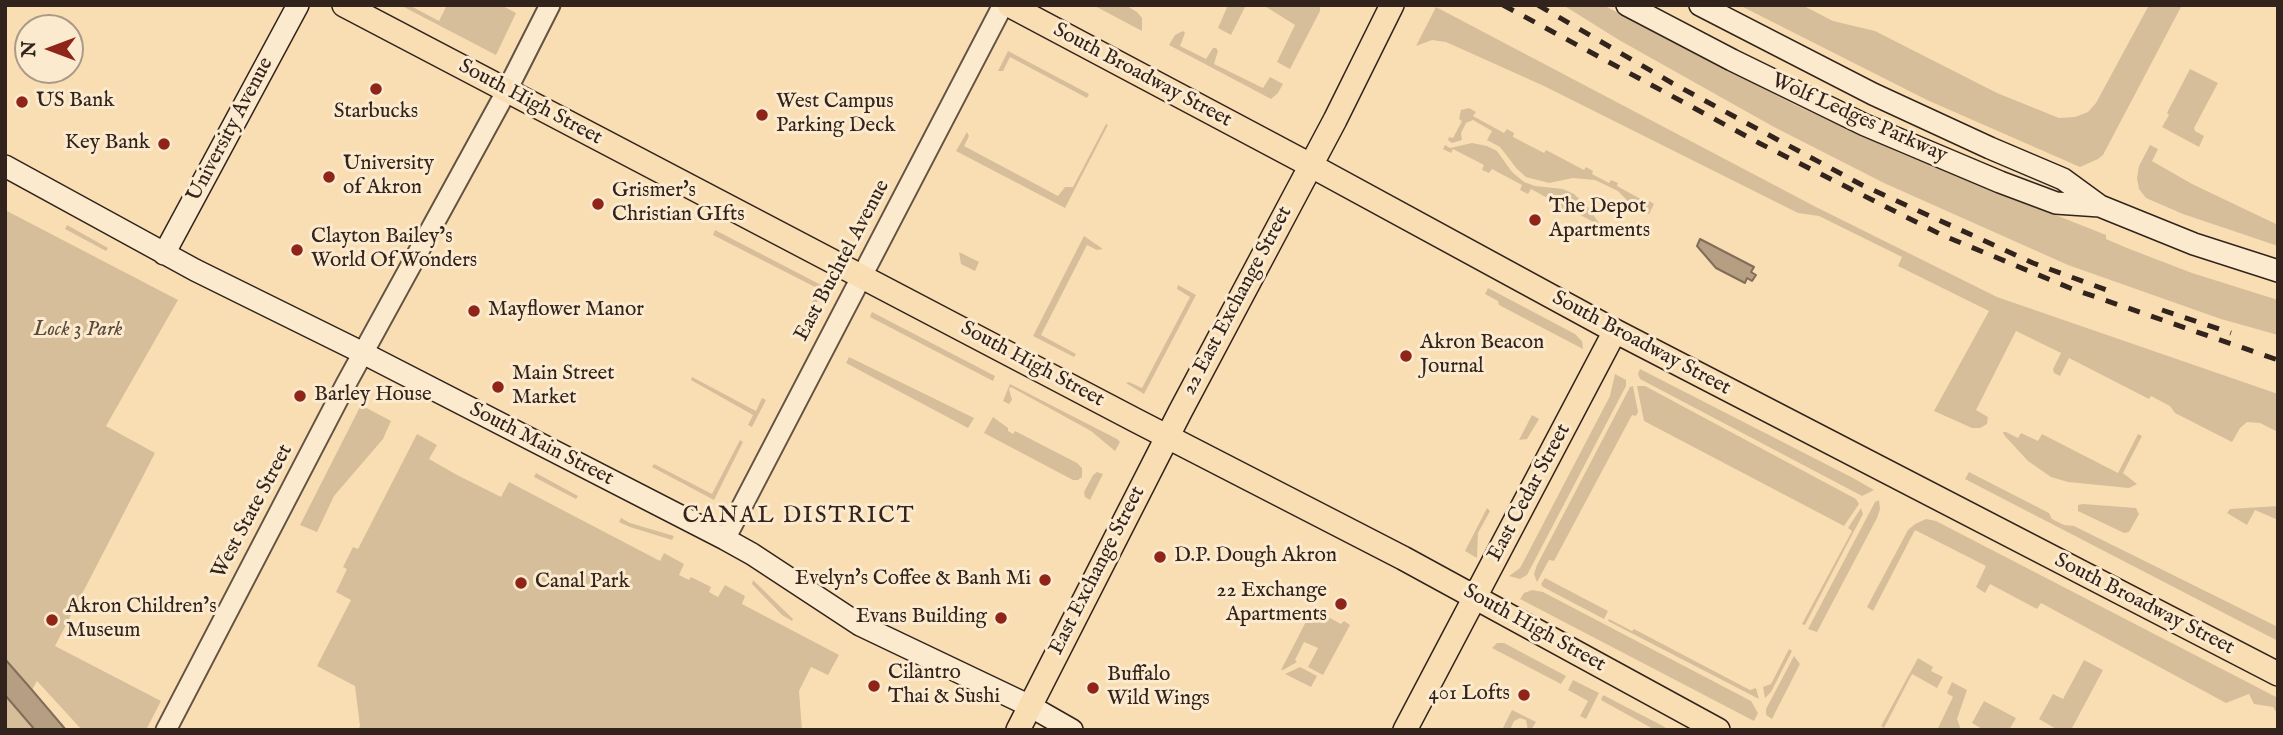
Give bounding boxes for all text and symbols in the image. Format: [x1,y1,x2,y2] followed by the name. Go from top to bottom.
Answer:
[14,14,84,84] north arrow
[1048,18,1236,134] street label: South Broadway Street
[18,41,42,57] text: N
[182,54,280,206] street label: University Avenue
[454,55,606,151] street label: South High Street
[1767,69,1951,169] street label: Wolf Ledges Parkway
[368,81,384,97] marker: Starbucks
[36,89,114,115] place label: US Bank
[776,90,895,140] place label: West Campus Parking Deck
[14,94,30,110] marker: US Bank
[334,100,418,126] place label: Starbucks
[754,107,770,123] marker: West Campus Parking Deck
[65,131,150,157] place label: Key Bank
[156,136,172,152] marker: Key Bank
[343,152,434,202] place label: University of Akron
[321,169,337,185] marker: University of Akron
[790,176,896,346] street label: East Buchtel Avenue
[612,179,745,229] place label: Grismer's Christian GIfts
[1549,195,1650,245] place label: The Depot Apartments
[590,196,606,212] marker: Grismer's Christian GIfts
[1178,202,1298,400] street label: 22 East Exchange Street
[1527,212,1543,228] marker: The Depot Apartments
[311,225,477,275] place label: Clayton Bailey’s World Of Wonders
[289,242,305,258] marker: Clayton Bailey’s World Of Wonders
[1547,286,1735,402] street label: South Broadway Street
[488,298,644,324] place label: Mayflower Manor
[466,303,482,319] marker: Mayflower Manor
[956,317,1108,413] street label: South High Street
[34,318,122,344] park label: Lock 3 Park
[1420,331,1544,381] place label: Akron Beacon Journal
[1398,348,1414,364] marker: Akron Beacon Journal
[512,362,614,412] place label: Main Street Market
[490,379,506,395] marker: Main Street Market
[314,383,432,409] place label: Barley House
[292,388,308,404] marker: Barley House
[465,398,617,492] street label: South Main Street
[1483,420,1577,566] street label: East Cedar Street
[207,441,299,583] street label: West State Street
[1045,483,1151,659] street label: East Exchange Street
[684,503,914,531] district label: CANAL DISTRICT
[1174,544,1337,570] place label: D.P. Dough Akron
[1152,549,1168,565] marker: D.P. Dough Akron
[2050,549,2238,661] street label: South Broadway Street
[795,567,1031,593] place label: Evelyn's Coffee & Banh Mi
[535,570,630,596] place label: Canal Park
[1037,572,1053,588] marker: Evelyn's Coffee & Banh Mi
[513,575,529,591] marker: Canal Park
[1217,579,1327,629] place label: 22 Exchange Apartments
[1458,579,1610,679] street label: South High Street
[66,595,217,645] place label: Akron Children’s Museum
[1333,596,1349,612] marker: 22 Exchange Apartments
[856,605,987,631] place label: Evans Building
[993,610,1009,626] marker: Evans Building
[44,612,60,628] marker: Akron Children’s Museum
[888,661,1000,711] place label: Cilantro Thai & Sushi
[1107,663,1210,713] place label: Buffalo Wild Wings
[866,678,882,694] marker: Cilantro Thai & Sushi
[1085,680,1101,696] marker: Buffalo Wild Wings
[1429,682,1510,708] place label: 401 Lofts
[1516,687,1532,703] marker: 401 Lofts

